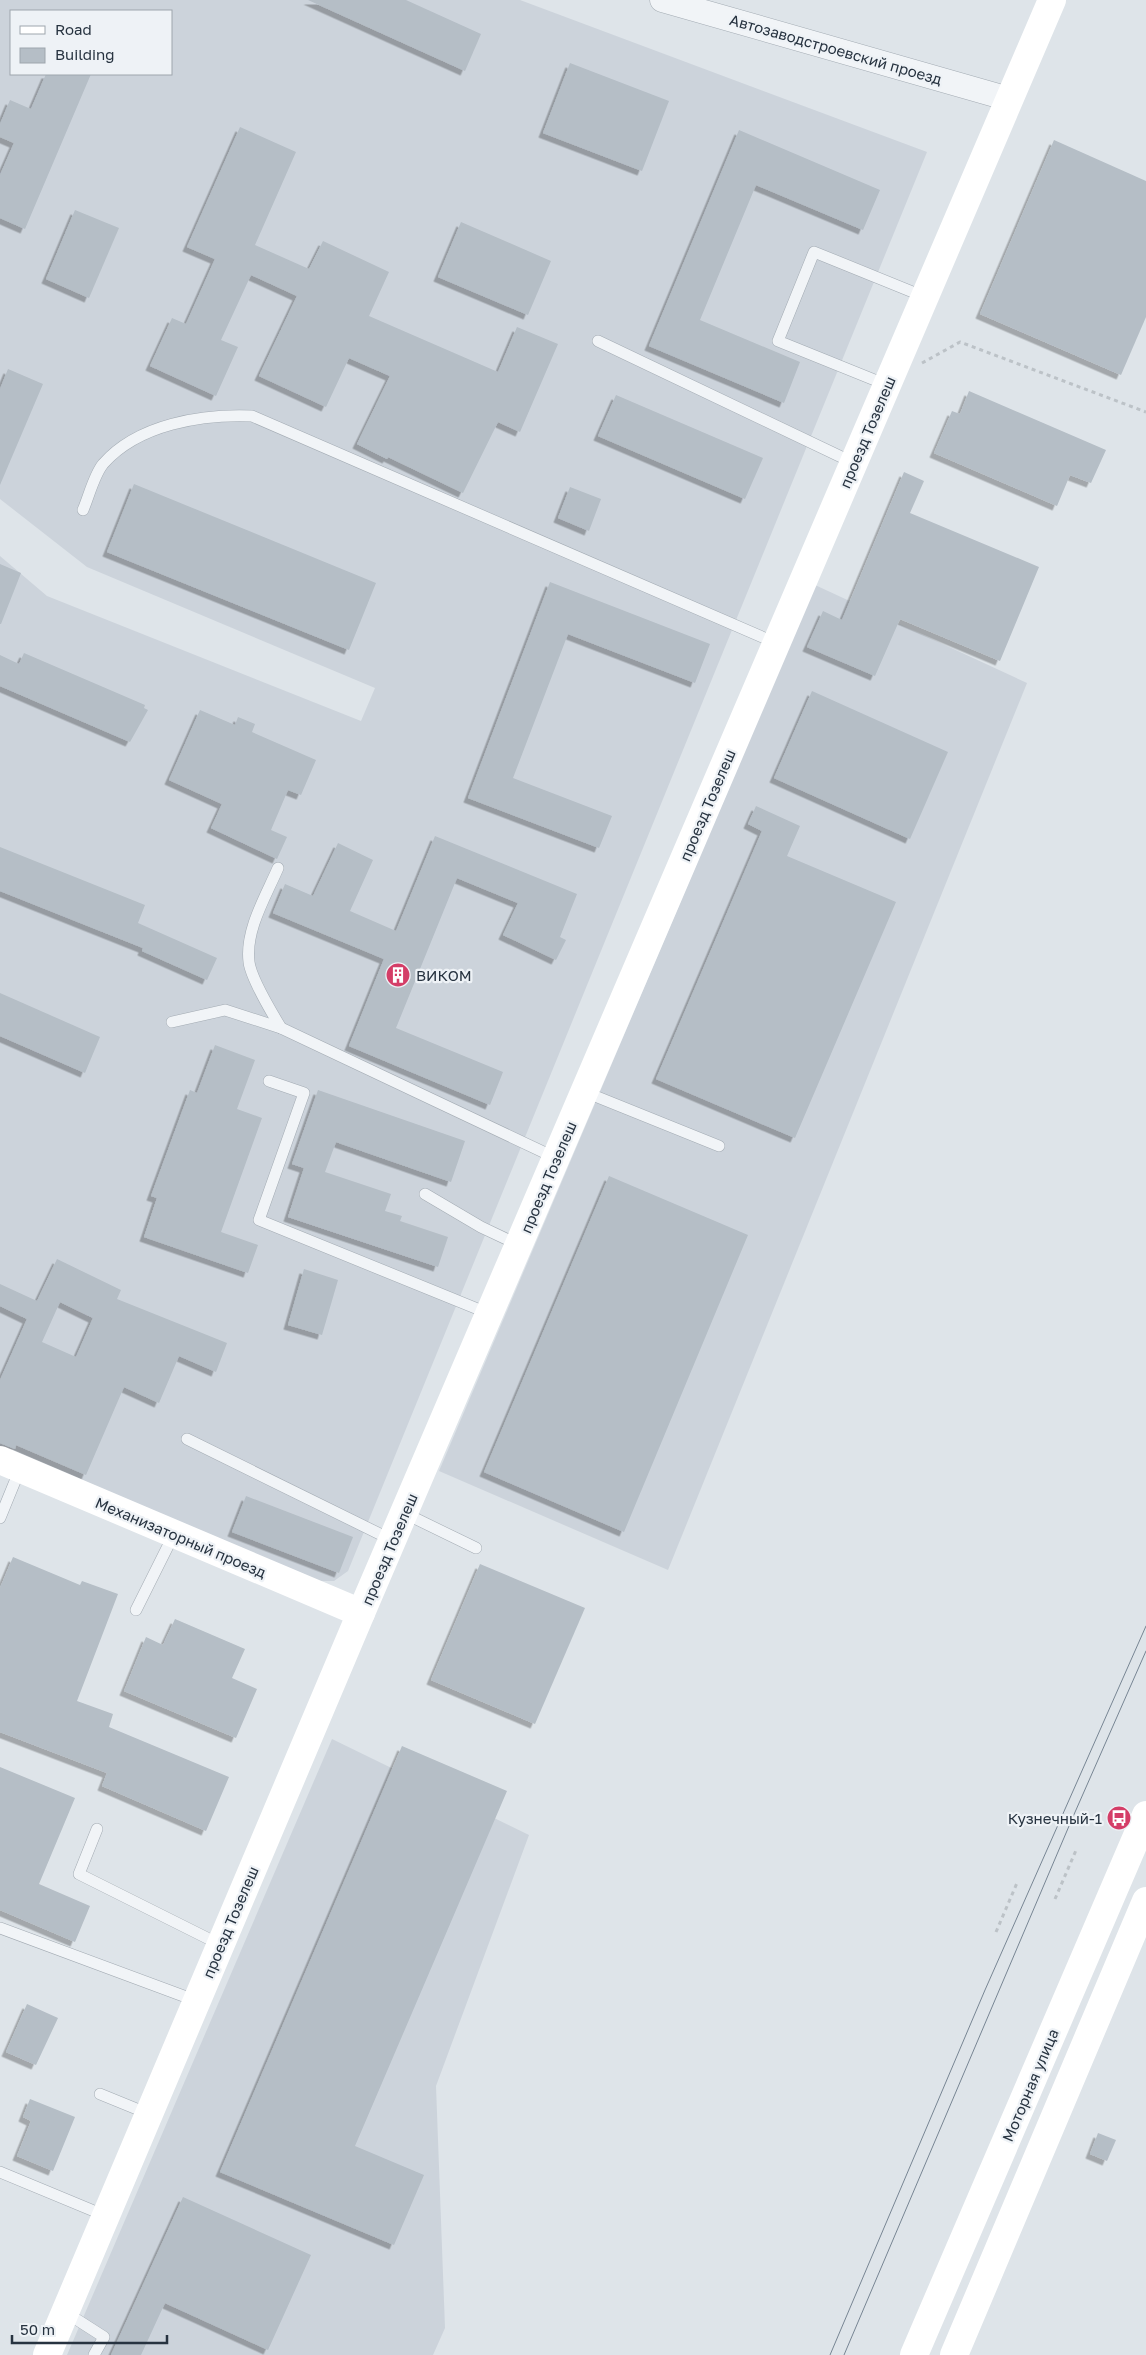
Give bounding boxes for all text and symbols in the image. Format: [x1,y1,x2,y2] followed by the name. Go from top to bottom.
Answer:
[10,10,172,75] legend
[728,10,944,88] street label: Автозаводстроевский проезд
[55,20,92,38] text: Road
[55,45,115,63] text: Building
[835,373,899,491] street label: проезд Тозелеш
[675,746,739,864] street label: проезд Тозелеш
[385,962,411,988] building icon: ВИКОМ
[416,966,472,984] place label: ВИКОМ
[516,1118,580,1236] street label: проезд Тозелеш
[357,1490,421,1608] street label: проезд Тозелеш
[93,1493,269,1581] street label: Механизаторный проезд
[1106,1805,1132,1831] bus stop icon: Кузнечный-1
[1008,1809,1102,1827] place label: Кузнечный-1
[198,1863,262,1981] street label: проезд Тозелеш
[998,2026,1062,2144] street label: Моторная улица
[12,2312,168,2344] scale bar
[20,2320,55,2338] text: 50 m

